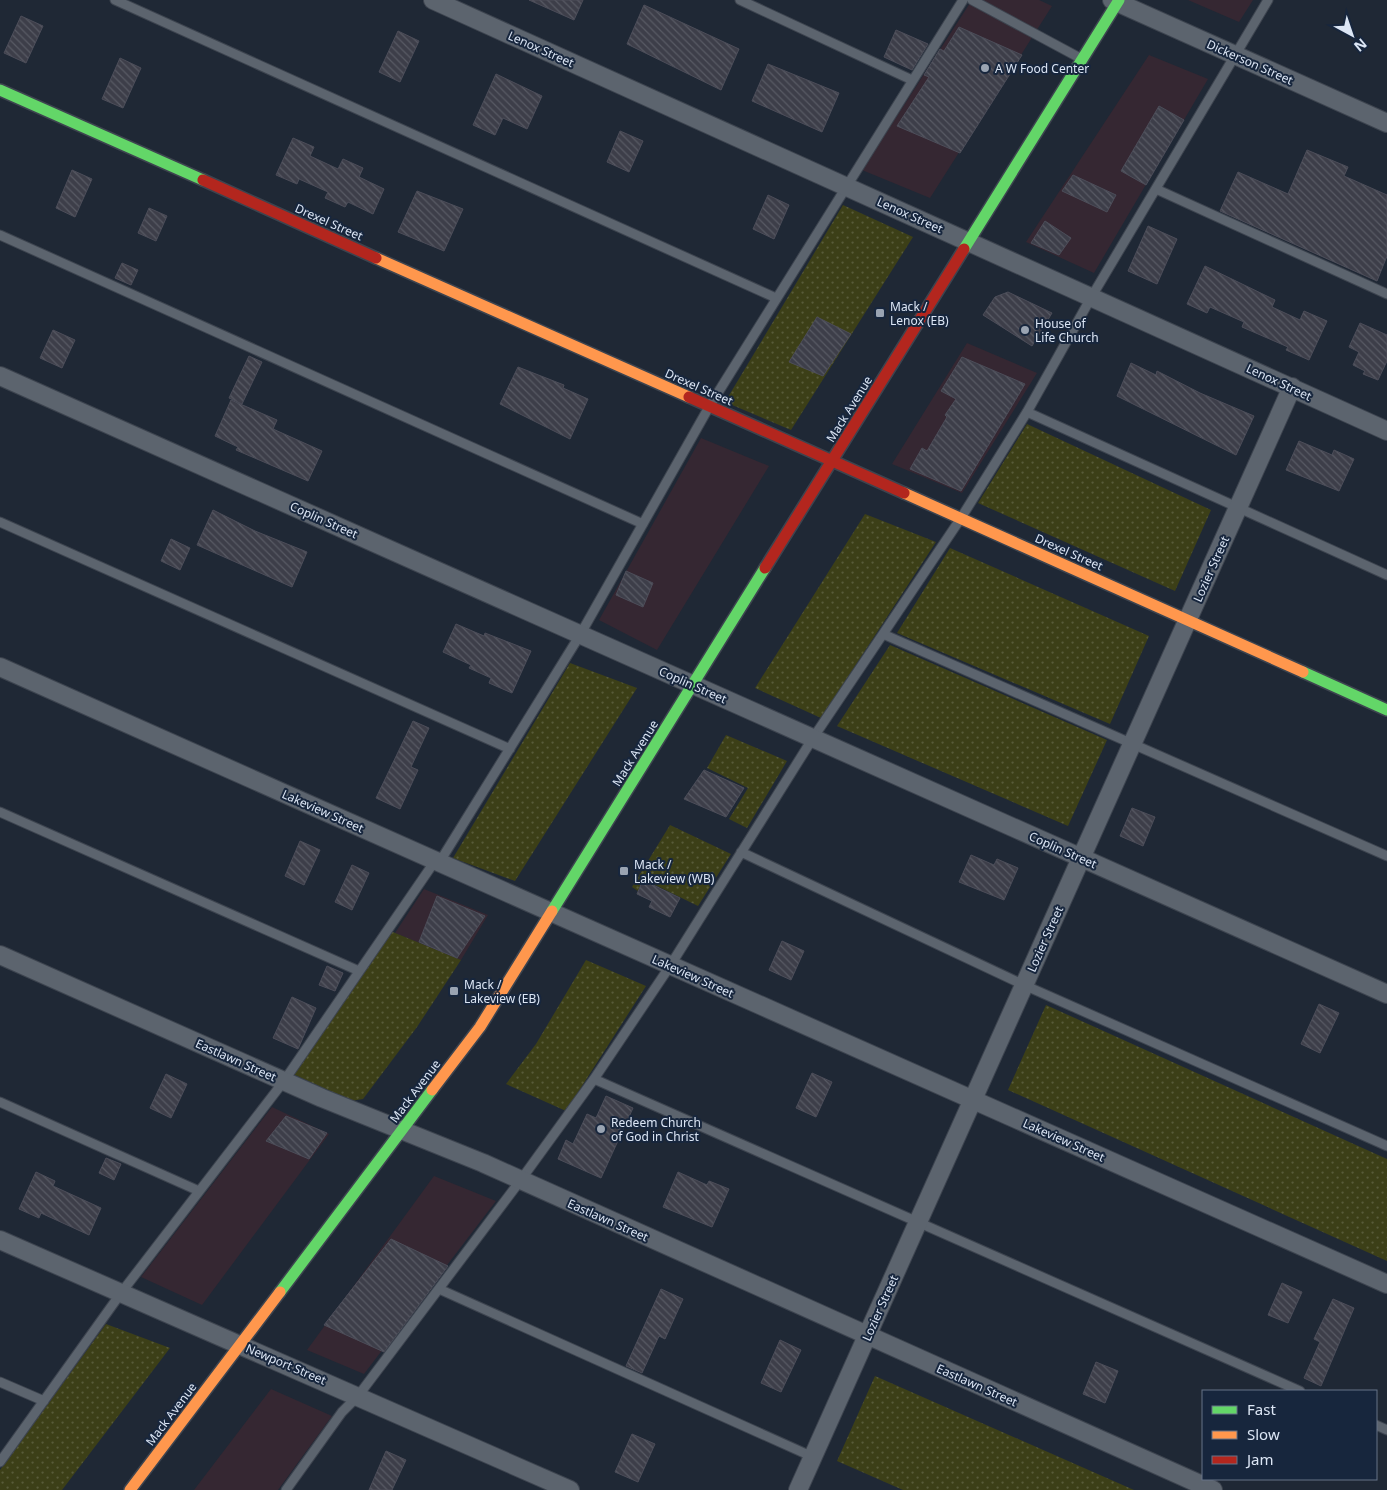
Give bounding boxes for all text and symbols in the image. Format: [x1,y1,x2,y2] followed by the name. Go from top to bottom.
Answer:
[1327,10,1377,60] north arrow
[505,27,577,71] street label: Lenox Street
[1350,34,1371,56] text: N
[1204,35,1296,89] street label: Dickerson Street
[995,60,1089,77] place label: A W Food Center
[979,62,991,74] marker: A W Food Center
[874,193,946,237] street label: Lenox Street
[292,199,366,245] street label: Drexel Street
[890,298,949,329] place label: Mack / Lenox (EB)
[874,307,886,319] marker: Mack / Lenox (EB)
[1035,315,1099,346] place label: House of Life Church
[1019,324,1031,336] marker: House of Life Church
[1243,359,1315,405] street label: Lenox Street
[662,364,736,410] street label: Drexel Street
[822,372,876,445] street label: Mack Avenue
[287,497,361,543] street label: Coplin Street
[1032,529,1106,575] street label: Drexel Street
[1189,533,1233,605] street label: Lozier Street
[656,662,730,708] street label: Coplin Street
[608,716,662,789] street label: Mack Avenue
[279,785,367,837] street label: Lakeview Street
[1026,827,1100,873] street label: Coplin Street
[634,856,715,887] place label: Mack / Lakeview (WB)
[618,865,630,877] marker: Mack / Lakeview (WB)
[1023,903,1067,975] street label: Lozier Street
[649,950,737,1002] street label: Lakeview Street
[464,976,540,1007] place label: Mack / Lakeview (EB)
[448,985,460,997] marker: Mack / Lakeview (EB)
[193,1035,280,1086] street label: Eastlawn Street
[386,1056,445,1126] street label: Mack Avenue
[611,1114,701,1145] place label: Redeem Church of God in Christ
[1020,1114,1108,1166] street label: Lakeview Street
[595,1123,607,1135] marker: Redeem Church of God in Christ
[565,1195,652,1246] street label: Eastlawn Street
[858,1272,902,1344] street label: Lozier Street
[243,1339,329,1389] street label: Newport Street
[934,1360,1021,1411] street label: Eastlawn Street
[142,1379,201,1449] street label: Mack Avenue
[1202,1390,1377,1480] legend
[1247,1399,1276,1419] text: Fast
[1247,1424,1280,1444] text: Slow
[1245,1449,1274,1469] text: Jam

